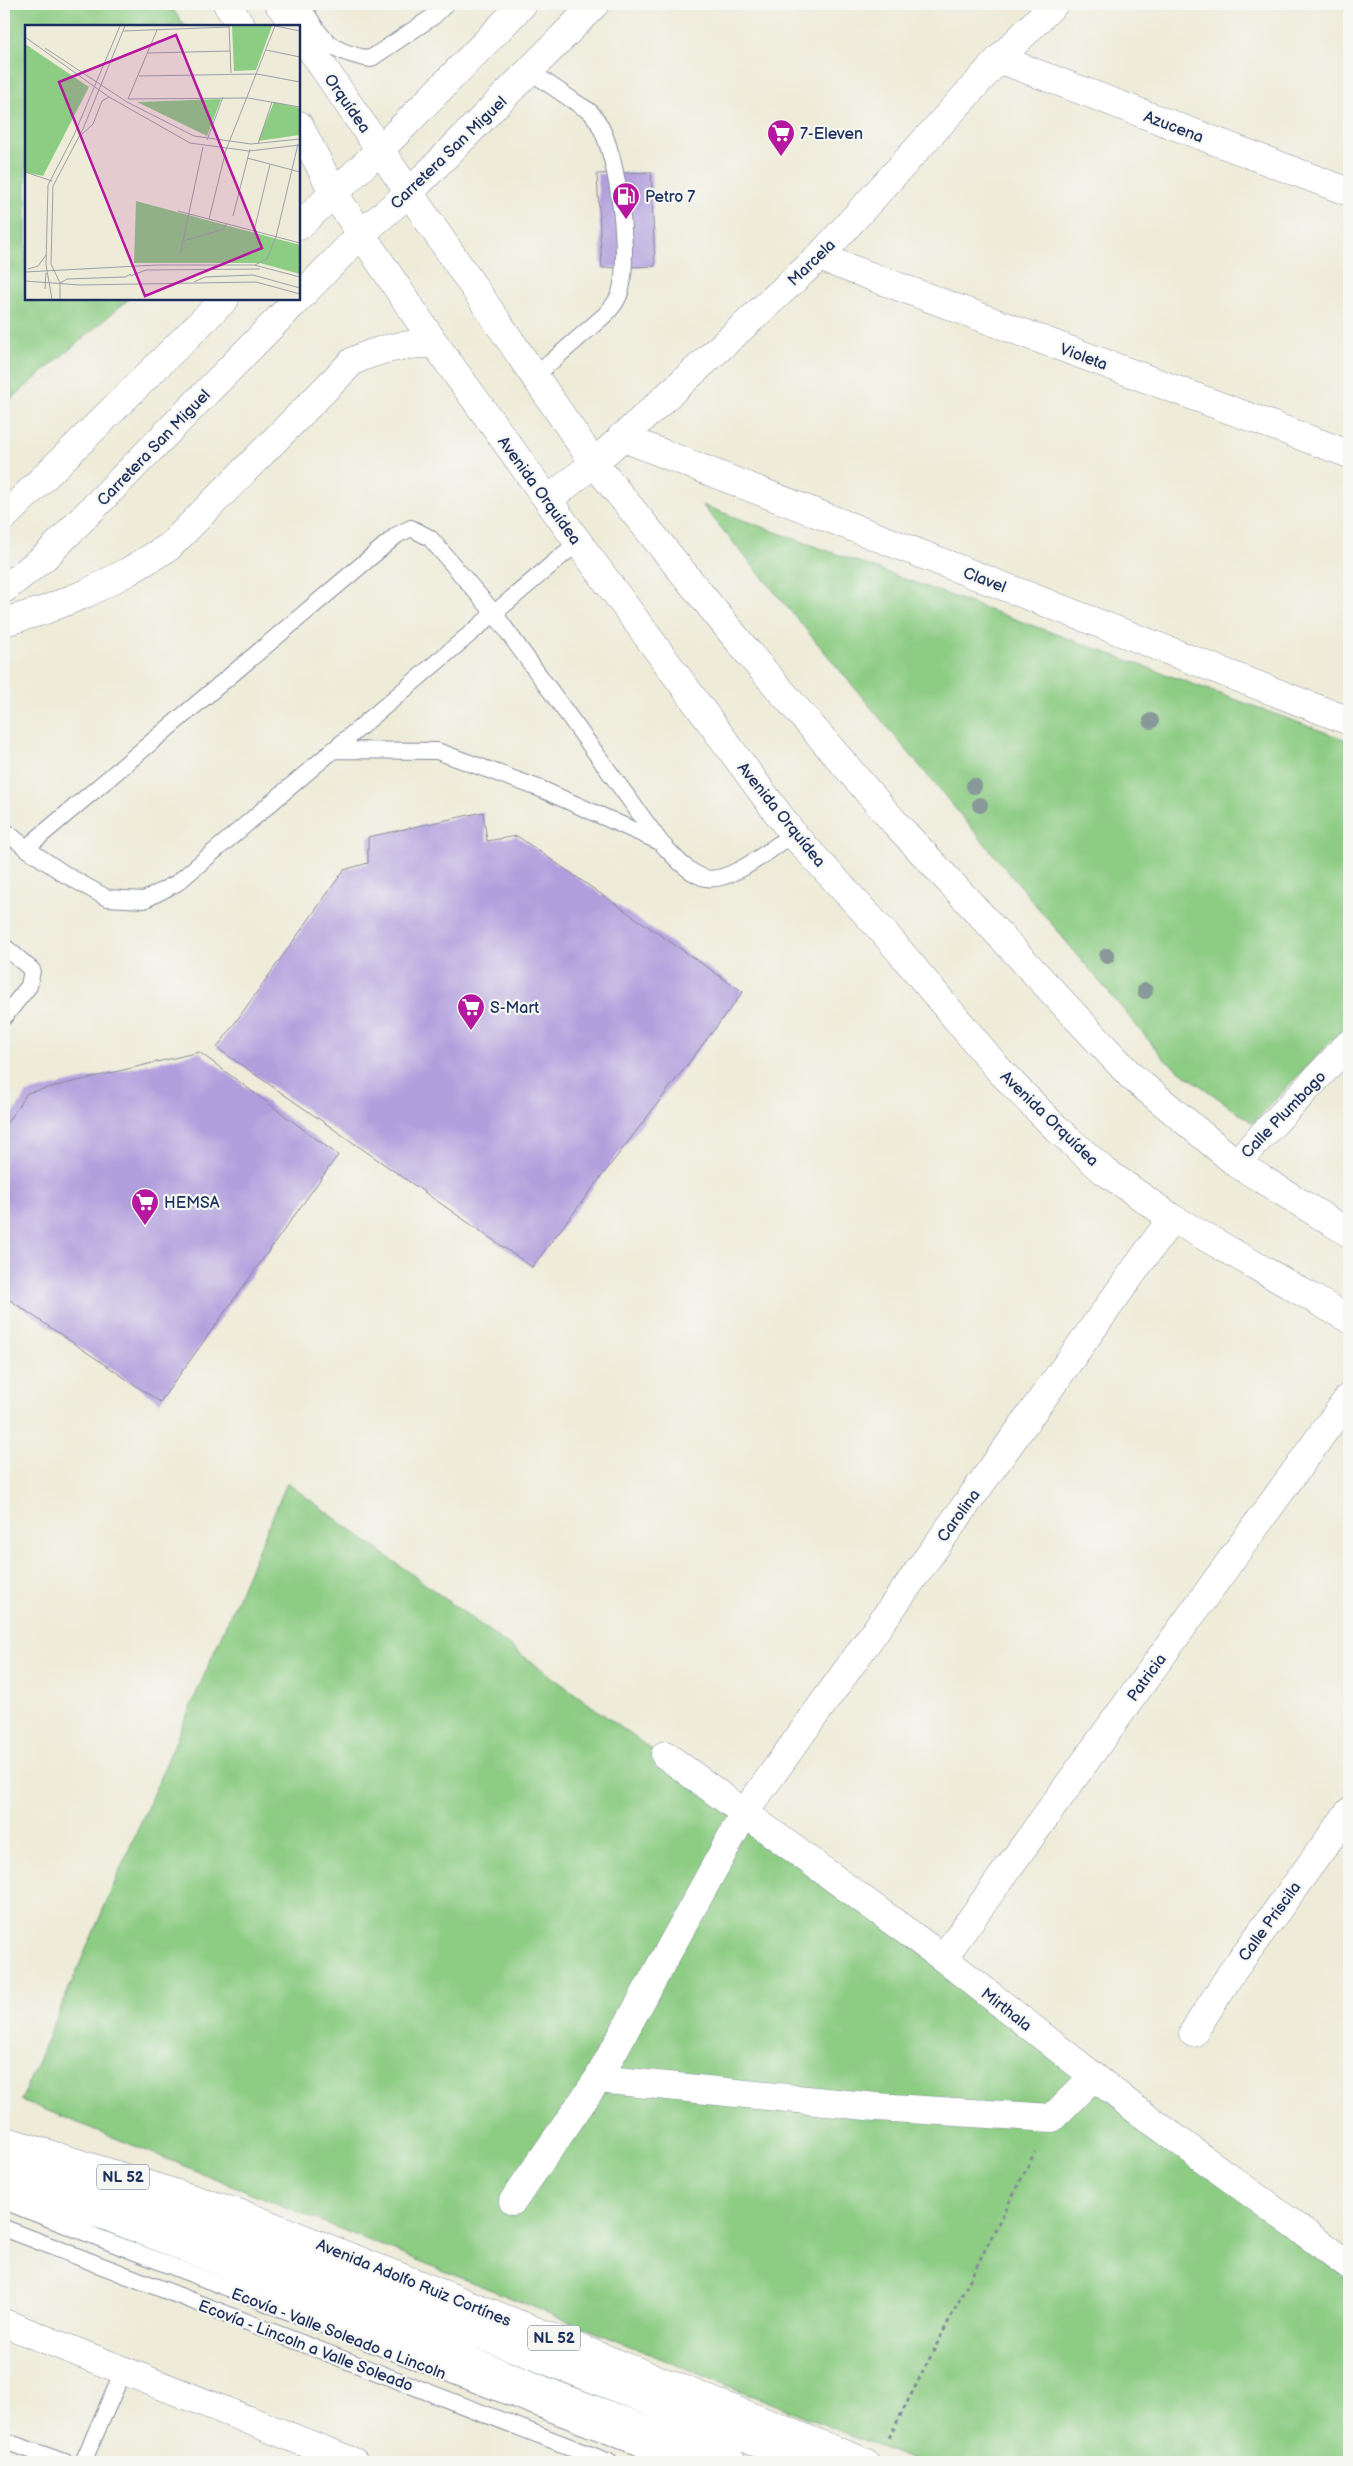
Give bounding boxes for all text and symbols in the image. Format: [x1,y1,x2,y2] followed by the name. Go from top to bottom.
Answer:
[25,25,300,300] inset map
[320,71,374,137] street label: Orquídea
[387,93,511,214] street label: Carretera San Miguel
[1141,107,1206,147] street label: Azucena
[766,118,796,157] supermarket icon: 7-Eleven
[800,125,863,144] place label: 7-Eleven
[611,181,641,220] fuel station icon: Petro 7
[645,188,695,207] place label: Petro 7
[784,236,840,290] street label: Marcela
[1057,340,1110,375] street label: Violeta
[94,386,215,510] street label: Carretera San Miguel
[493,433,584,549] street label: Avenida Orquídea
[960,564,1009,597] street label: Clavel
[733,759,829,871] street label: Avenida Orquídea
[456,992,486,1031] supermarket icon: S-Mart
[490,999,539,1018] place label: S-Mart
[996,1067,1102,1171] street label: Avenida Orquídea
[1238,1068,1330,1163] street label: Calle Plumbago
[130,1187,160,1226] supermarket icon: HEMSA
[164,1194,220,1213] place label: HEMSA
[934,1486,985,1546] street label: Carolina
[1124,1650,1171,1705] street label: Patricia
[1235,1878,1305,1965] street label: Calle Priscila
[977,1985,1035,2036] street label: Mirthala
[97,2164,149,2190] road number: NL 52
[313,2236,514,2331] street label: Avenida Adolfo Ruiz Cortínes
[228,2285,448,2384] street label: Ecovía - Valle Soleado a Lincoln
[195,2297,415,2396] street label: Ecovía - Lincoln a Valle Soleado
[528,2326,580,2350] road number: NL 52

